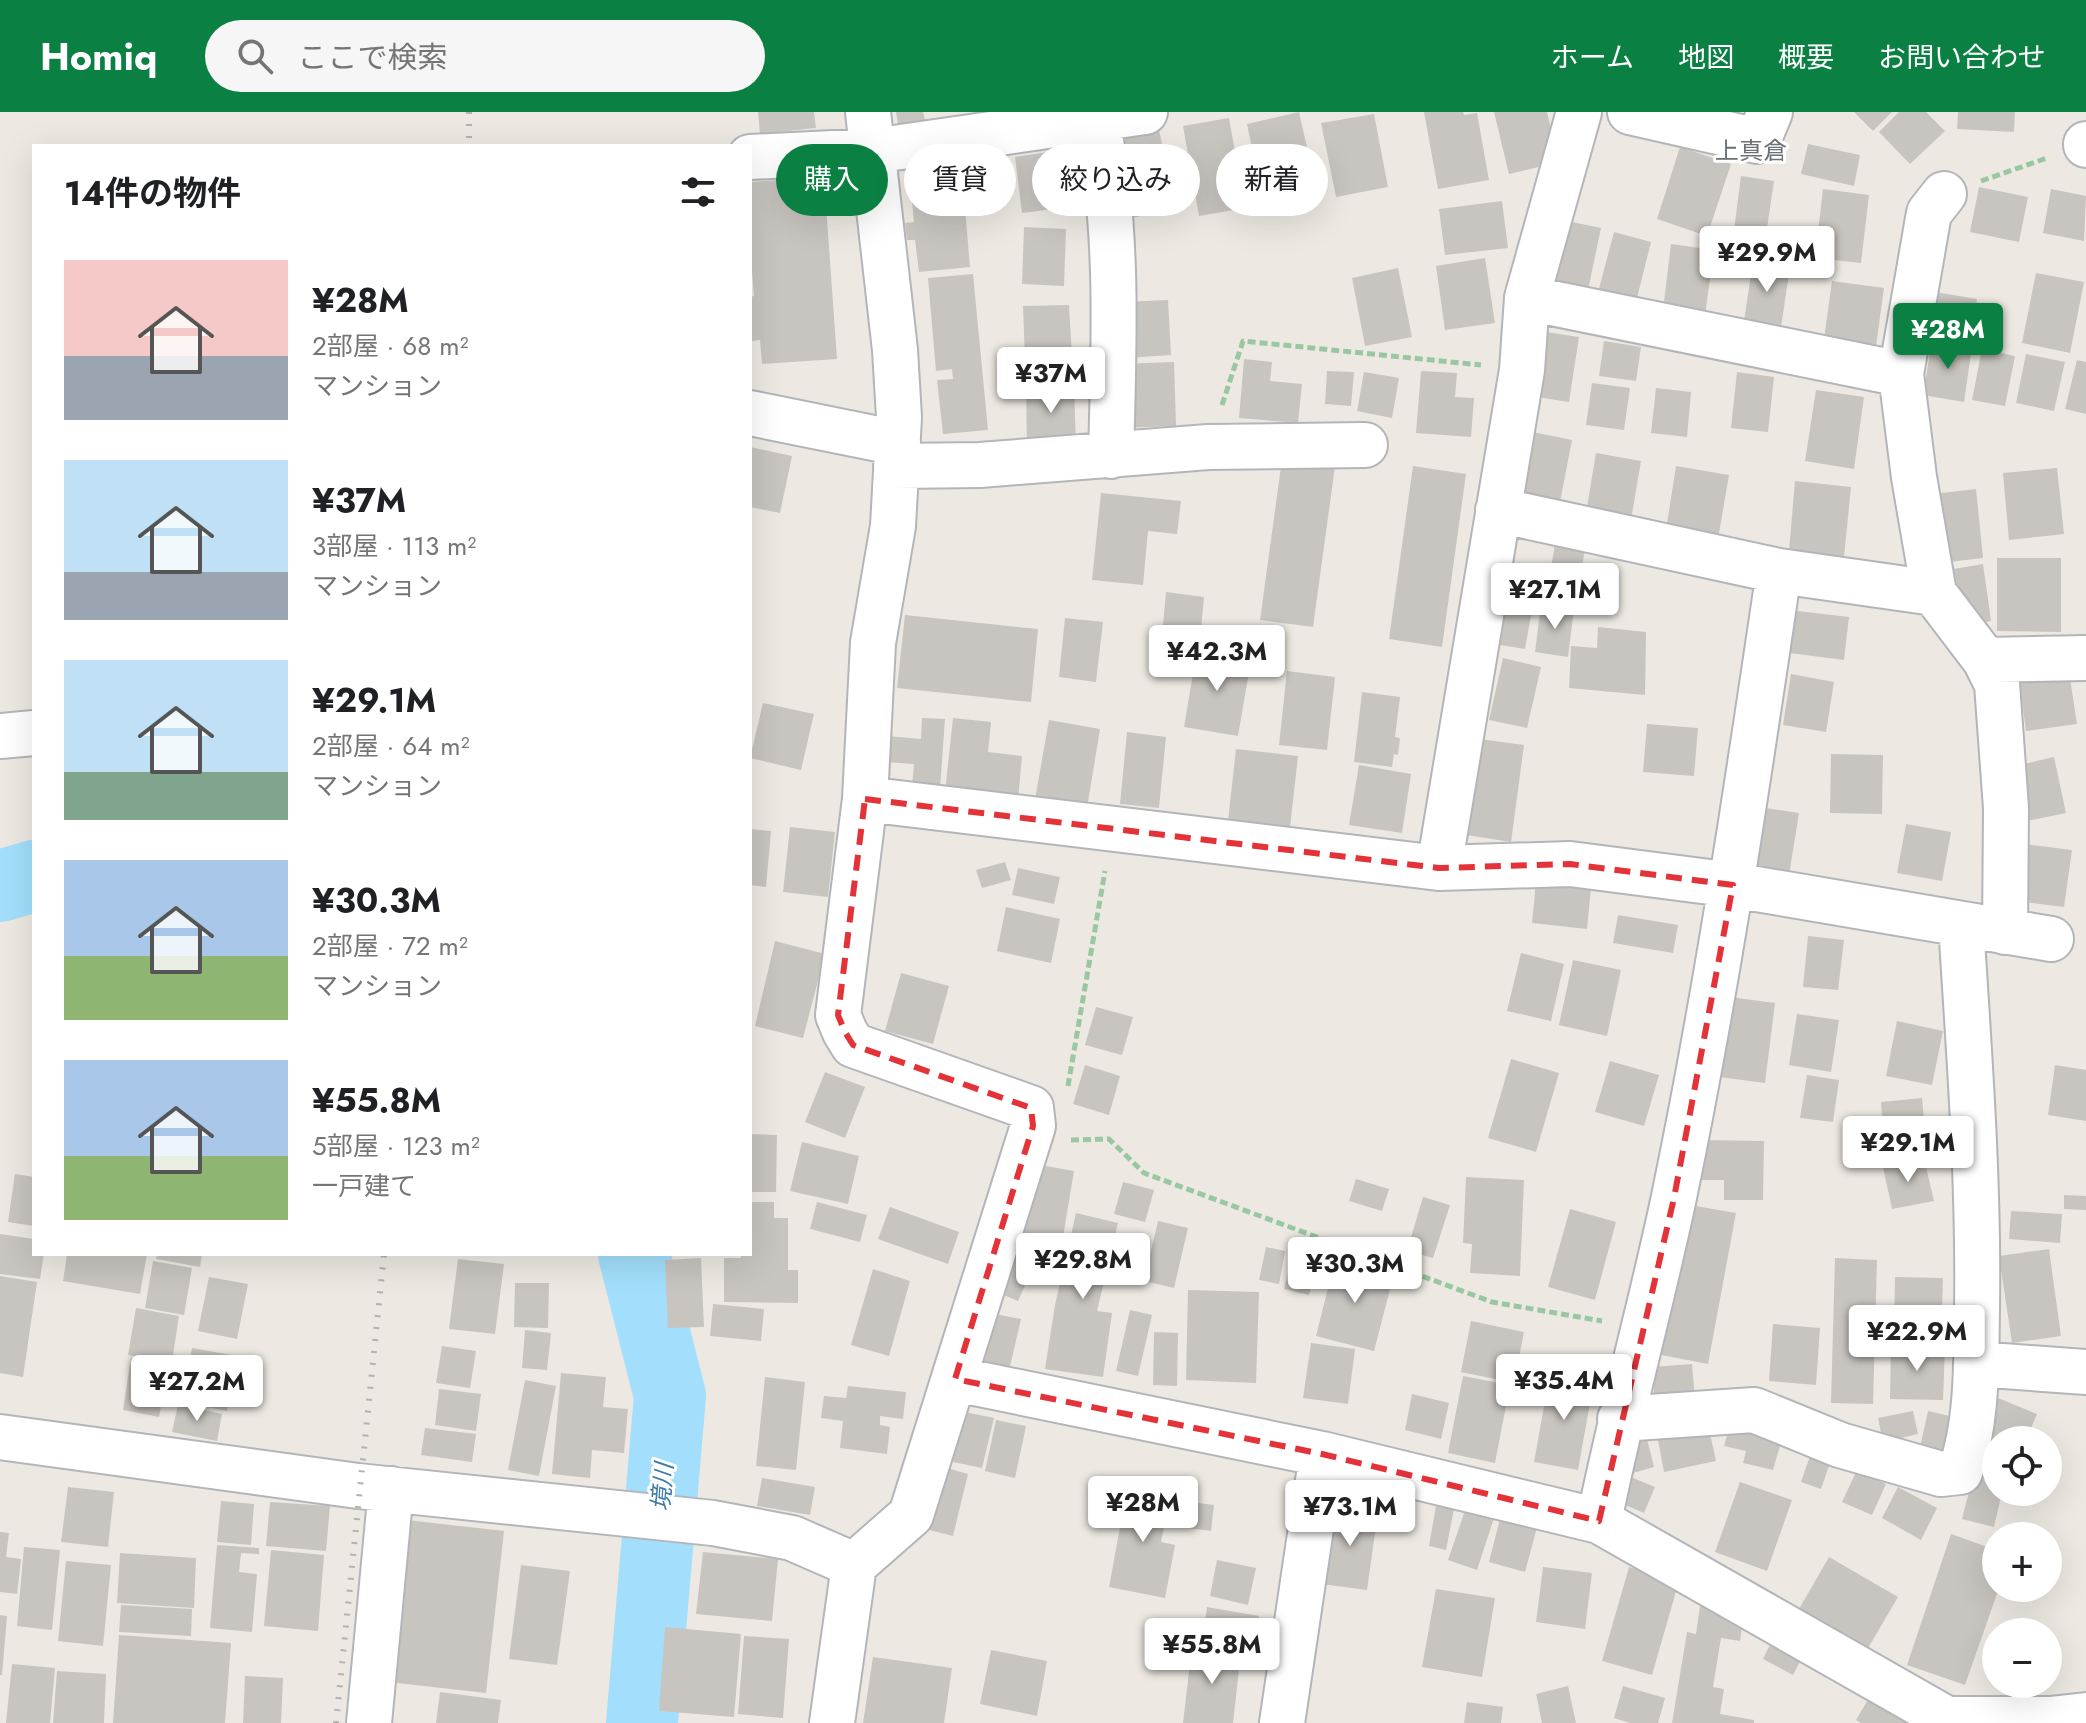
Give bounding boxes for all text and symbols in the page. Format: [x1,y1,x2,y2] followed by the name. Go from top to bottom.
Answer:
[205,20,765,92] search box
[40,29,157,84] text: Homiq
[233,34,277,78] icon: search
[297,36,447,79] text: ここで検索
[1551,37,1634,78] text: ホーム
[1678,37,1734,78] text: 地図
[1778,37,1834,78] text: 概要
[1878,37,2046,78] text: お問い合わせ
[1715,133,1787,168] district label: 上真倉
[776,144,888,216] chip: 購入
[904,144,1016,216] chip: 賃貸
[1032,144,1200,216] chip: 絞り込み
[1216,144,1328,216] chip: 新着
[64,169,241,218] text: 14件の物件
[676,170,720,214] icon: filters
[1702,226,1832,294] pin: ¥29.9M
[1718,233,1816,271] text: ¥29.9M
[312,276,409,325] text: ¥28M
[128,292,224,388] icon: home
[1901,303,1995,371] pin: ¥28M
[1911,310,1985,348] text: ¥28M
[312,327,468,365] text: 2部屋 · 68 m²
[1004,347,1098,415] pin: ¥37M
[1015,354,1087,392] text: ¥37M
[312,367,442,405] text: マンション
[312,476,406,525] text: ¥37M
[128,492,224,588] icon: home
[312,527,476,565] text: 3部屋 · 113 m²
[1490,563,1620,631] pin: ¥27.1M
[312,567,442,605] text: マンション
[1509,570,1601,608] text: ¥27.1M
[1152,625,1282,693] pin: ¥42.3M
[1167,632,1267,670] text: ¥42.3M
[312,676,436,725] text: ¥29.1M
[128,692,224,788] icon: home
[312,727,469,765] text: 2部屋 · 64 m²
[312,767,442,805] text: マンション
[312,876,441,925] text: ¥30.3M
[128,892,224,988] icon: home
[312,927,468,965] text: 2部屋 · 72 m²
[312,967,442,1005] text: マンション
[312,1076,441,1125] text: ¥55.8M
[128,1092,224,1188] icon: home
[1843,1116,1973,1184] pin: ¥29.1M
[1861,1123,1955,1161] text: ¥29.1M
[312,1127,480,1165] text: 5部屋 · 123 m²
[312,1167,416,1205] text: 一戸建て
[1018,1233,1148,1301] pin: ¥29.8M
[1290,1237,1420,1305] pin: ¥30.3M
[1034,1240,1132,1278] text: ¥29.8M
[1306,1244,1404,1282] text: ¥30.3M
[1852,1305,1982,1373] pin: ¥22.9M
[1867,1312,1967,1350] text: ¥22.9M
[1499,1354,1629,1422] pin: ¥35.4M
[132,1355,262,1423] pin: ¥27.2M
[1514,1361,1614,1399] text: ¥35.4M
[149,1362,245,1400] text: ¥27.2M
[1982,1426,2062,1698] map controls
[1982,1426,2062,1506] button: locate
[642,1459,682,1512] water label: 境川
[1096,1476,1190,1544] pin: ¥28M
[1285,1480,1415,1548] pin: ¥73.1M
[1106,1483,1180,1521] text: ¥28M
[1303,1487,1397,1525] text: ¥73.1M
[1982,1522,2062,1602] button: +
[1147,1618,1277,1686] pin: ¥55.8M
[1982,1618,2062,1698] button: −
[1163,1625,1261,1663] text: ¥55.8M

